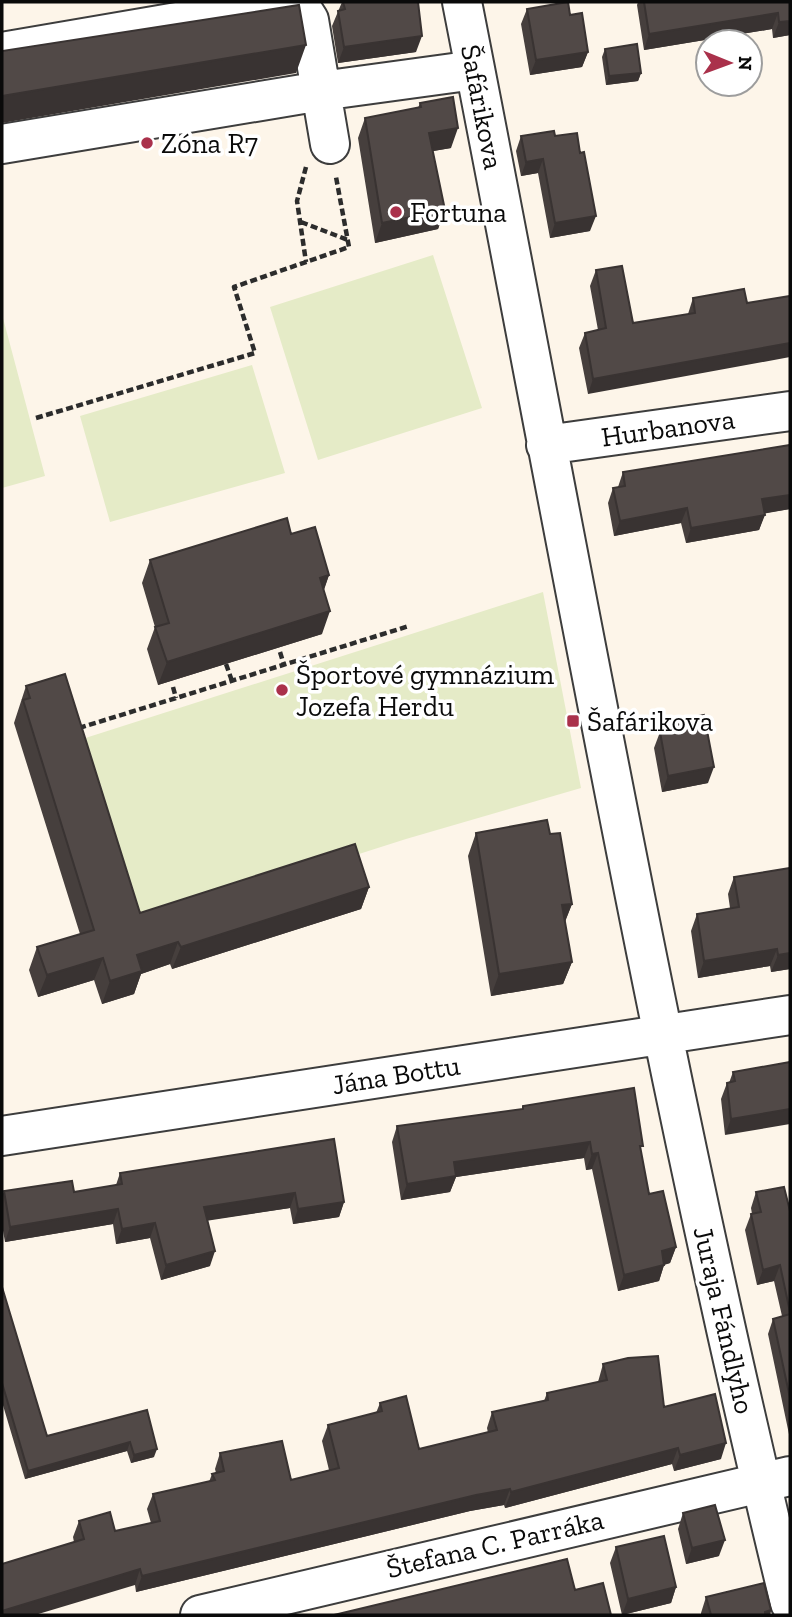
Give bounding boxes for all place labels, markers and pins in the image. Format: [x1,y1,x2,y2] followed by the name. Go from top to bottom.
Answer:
[161,127,258,160] place label: Zóna R7
[139,135,155,151] marker: Zóna R7
[410,196,507,229] place label: Fortuna
[388,204,404,220] marker: Fortuna
[296,658,554,723] place label: Športové gymnázium Jozefa Herdu
[274,682,290,698] marker: Športové gymnázium Jozefa Herdu
[587,705,714,738] place label: Šafárikova
[565,713,581,729] marker: Šafárikova

